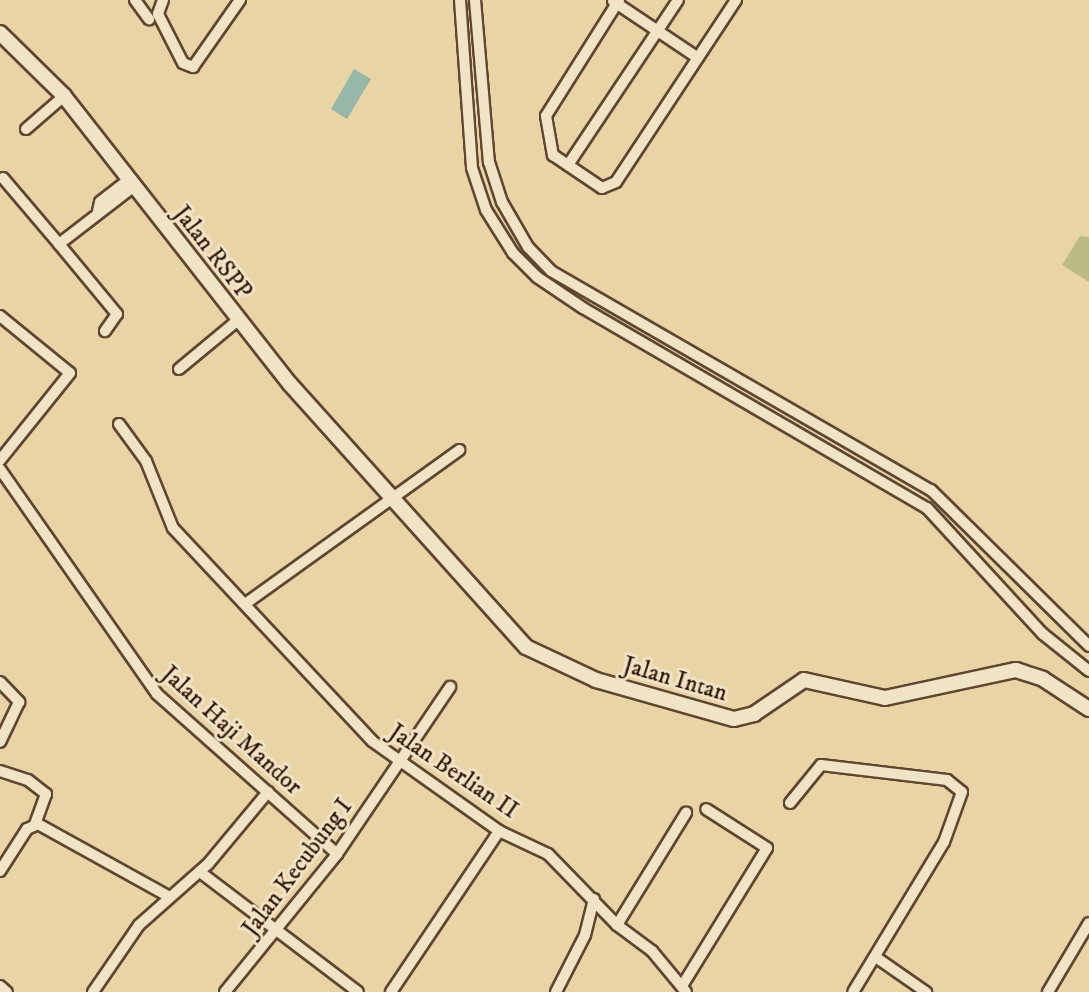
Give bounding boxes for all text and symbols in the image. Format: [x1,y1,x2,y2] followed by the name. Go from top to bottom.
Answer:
[167,200,257,306] street label: Jalan RSPP
[620,651,730,709] street label: Jalan Intan
[155,660,307,802] street label: Jalan Haji Mandor
[383,718,523,826] street label: Jalan Berlian II
[237,793,359,943] street label: Jalan Kecubung I

